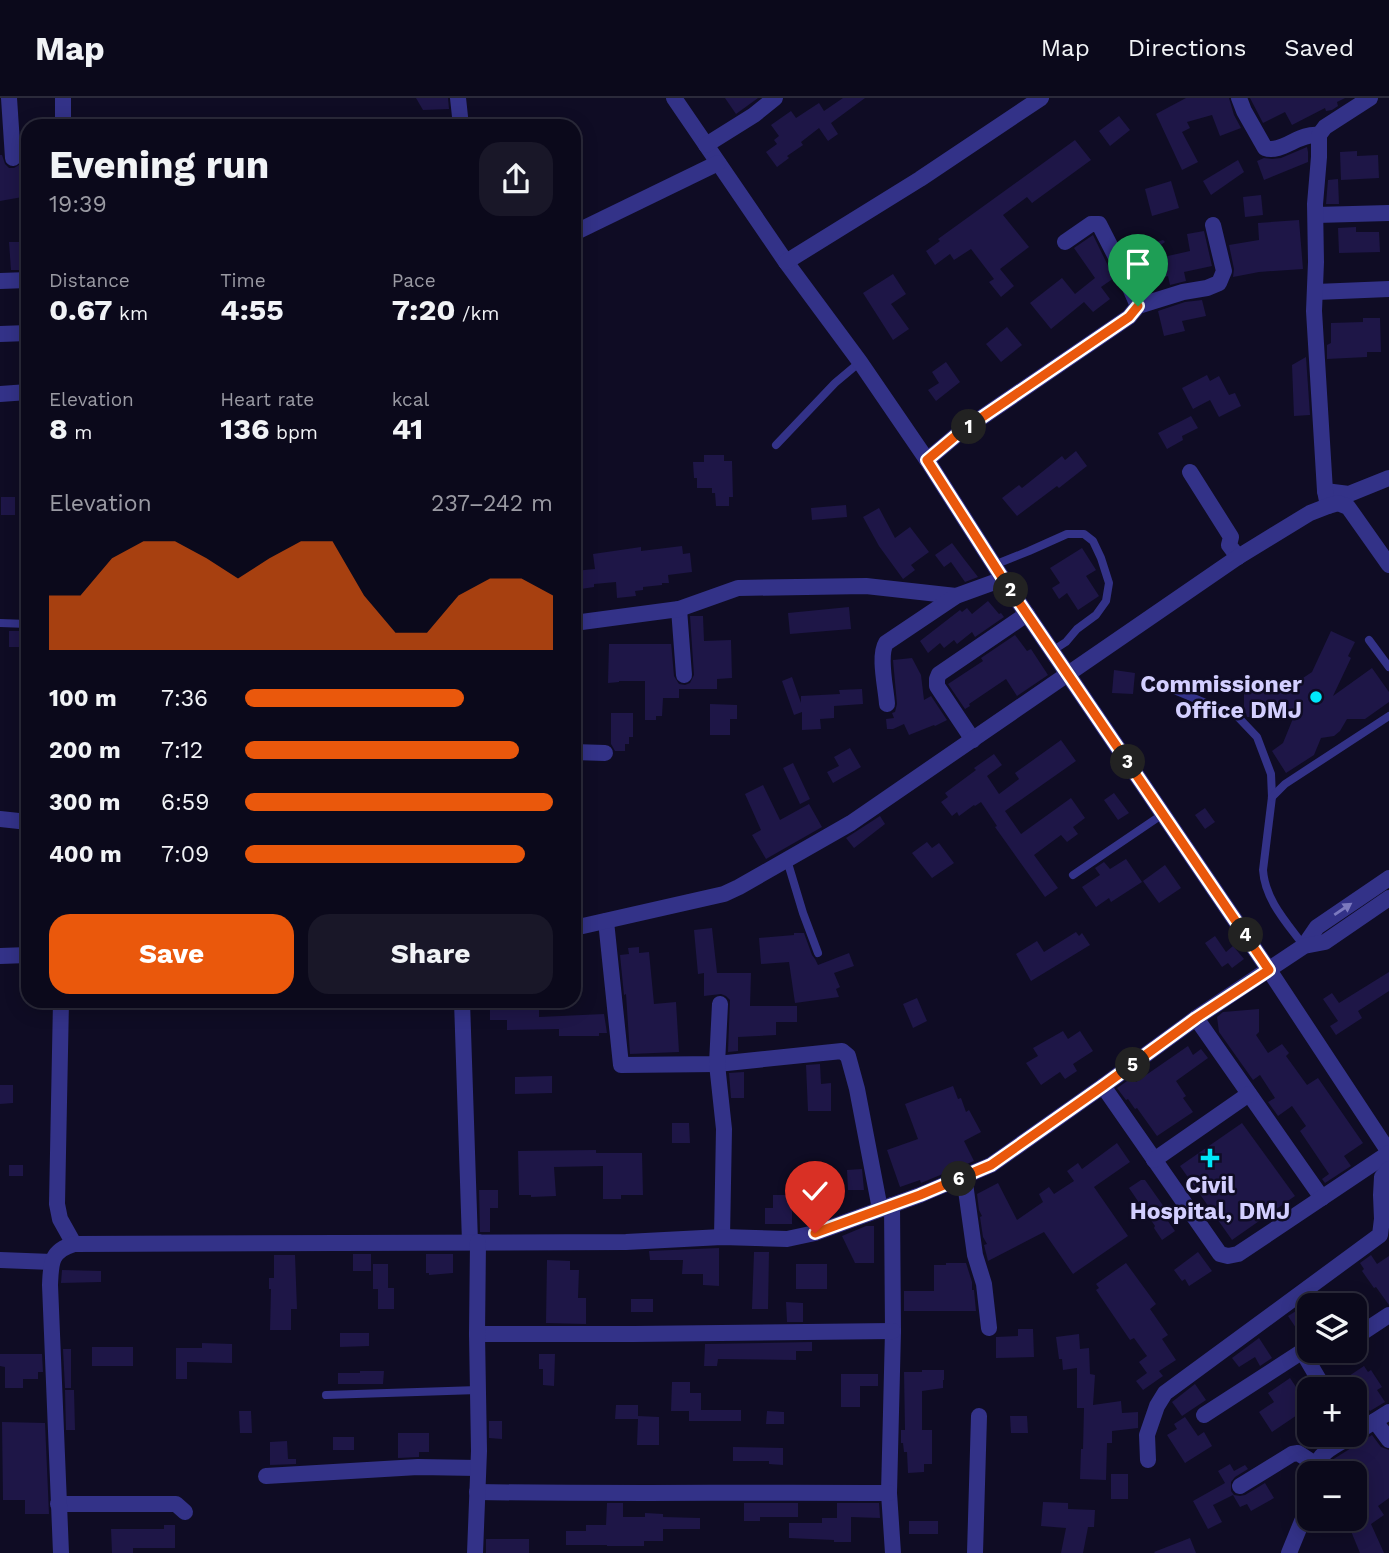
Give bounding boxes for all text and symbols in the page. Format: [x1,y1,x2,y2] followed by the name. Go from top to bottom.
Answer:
[35,29,105,68] text: Map
[1041,34,1090,62] text: Map
[1128,34,1246,62] text: Directions
[1284,34,1354,62] text: Saved
[479,142,553,216] button: share
[49,143,269,187] text: Evening run
[49,191,107,218] text: 19:39
[1108,234,1168,306] pin
[1119,245,1157,283] icon: arrive
[49,269,130,292] text: Distance
[220,269,266,292] text: Time
[392,269,436,292] text: Pace
[49,292,113,327] text: 0.67
[220,292,284,327] text: 4:55
[392,292,456,327] text: 7:20
[113,302,148,325] text: km
[456,302,499,325] text: /km
[49,388,134,411] text: Elevation
[220,388,314,411] text: Heart rate
[392,388,429,411] text: kcal
[951,410,986,444] pin: 1
[49,411,68,446] text: 8
[220,411,270,446] text: 136
[392,411,423,446] text: 41
[964,415,973,438] text: 1
[68,421,92,444] text: m
[270,421,318,444] text: bpm
[49,490,152,517] text: Elevation
[431,490,553,517] text: 237–242 m
[993,573,1028,608] pin: 2
[1005,578,1016,601] text: 2
[1140,671,1302,724] place label: Commissioner Office DMJ
[49,685,117,712] text: 100 m
[161,685,208,712] text: 7:36
[1308,689,1324,705] marker: Commissioner Office DMJ
[49,737,121,764] text: 200 m
[161,737,203,764] text: 7:12
[1110,744,1146,780] pin: 3
[1122,750,1133,773] text: 3
[49,789,120,816] text: 300 m
[161,789,209,816] text: 6:59
[49,841,122,868] text: 400 m
[161,841,209,868] text: 7:09
[1334,903,1353,916] one-way arrow
[49,914,294,994] button: Save
[308,914,553,994] button: Share
[1228,918,1264,952] pin: 4
[1239,923,1252,946] text: 4
[1116,1048,1150,1082] pin: 5
[1127,1053,1138,1076] text: 5
[1200,1148,1220,1168] marker: Civil Hospital, DMJ
[785,1161,845,1233] pin
[942,1162,976,1196] pin: 6
[953,1167,964,1190] text: 6
[796,1172,834,1210] icon: check
[1130,1172,1290,1225] place label: Civil Hospital, DMJ
[1297,1293,1367,1531] map controls
[1297,1293,1367,1363] button: layers
[1297,1377,1367,1447] button: +
[1297,1461,1367,1531] button: −

